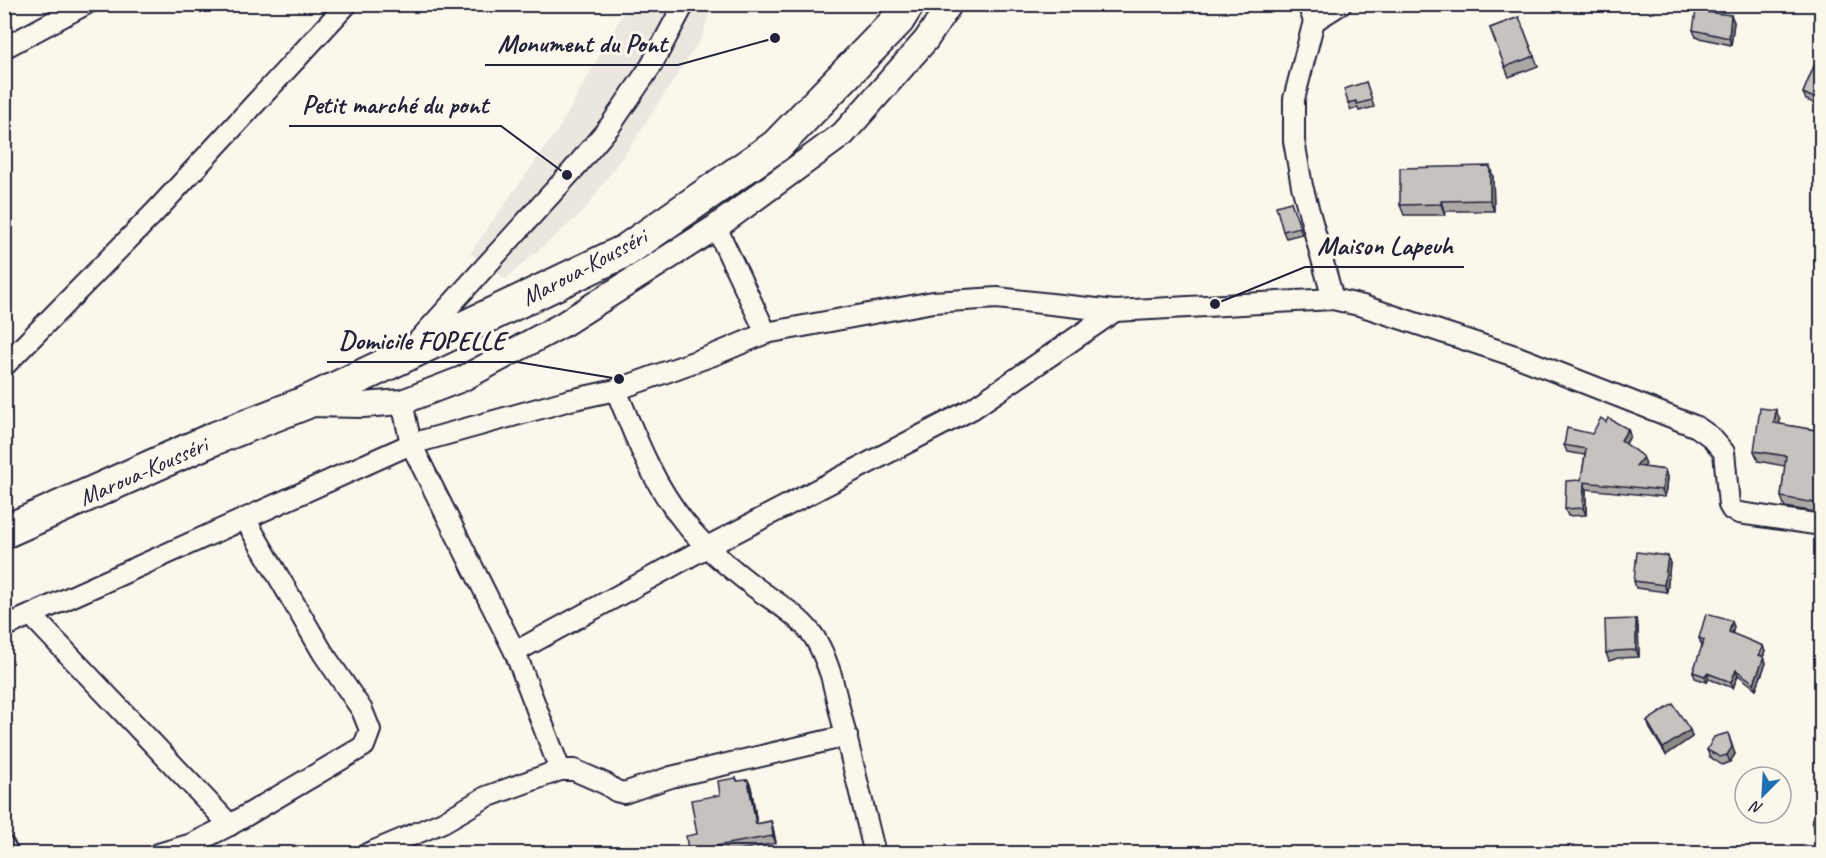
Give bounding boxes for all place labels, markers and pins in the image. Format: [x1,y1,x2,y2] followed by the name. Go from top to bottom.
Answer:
[485,21,678,65] callout: Monument du Pont
[289,82,501,126] callout: Petit marché du pont
[1305,223,1464,267] callout: Maison Lapeuh
[327,318,517,362] callout: Domicile FOPELLE

